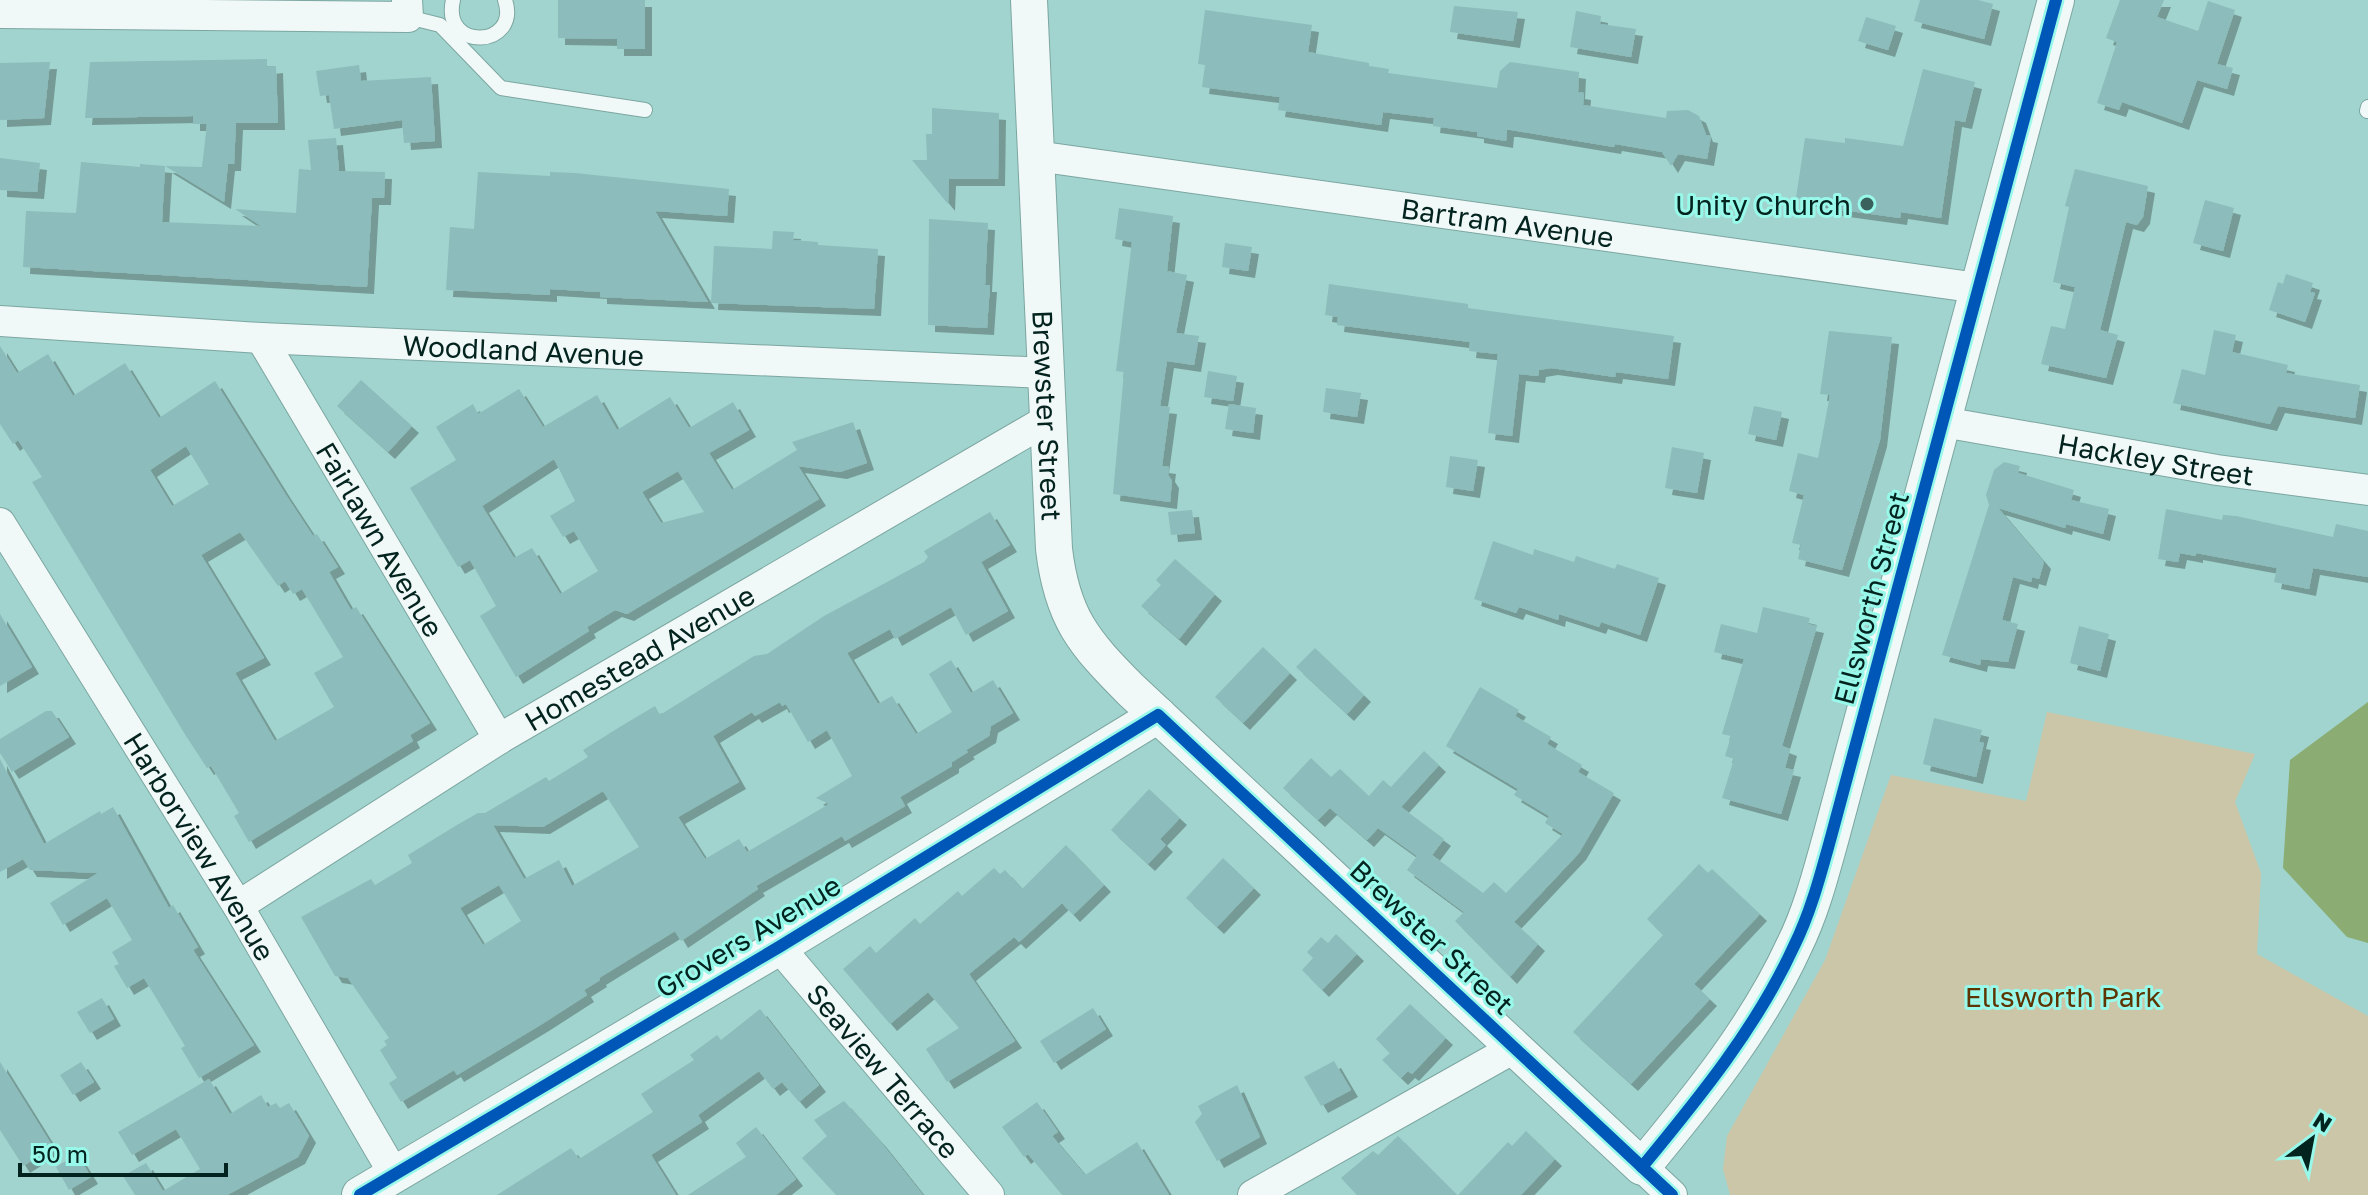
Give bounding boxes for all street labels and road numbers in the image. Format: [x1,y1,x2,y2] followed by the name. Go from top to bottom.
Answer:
[1399,191,1616,253] street label: Bartram Avenue
[1027,309,1069,522] street label: Brewster Street
[402,328,645,372] street label: Woodland Avenue
[2055,426,2256,491] street label: Hackley Street
[310,436,451,643] street label: Fairlawn Avenue
[1827,488,1915,708] street label: Ellsworth Street
[518,578,760,737] street label: Homestead Avenue
[118,726,282,966] street label: Harborview Avenue
[1344,853,1520,1021] street label: Brewster Street
[650,868,846,1004] street label: Grovers Avenue
[801,977,967,1165] street label: Seaview Terrace

